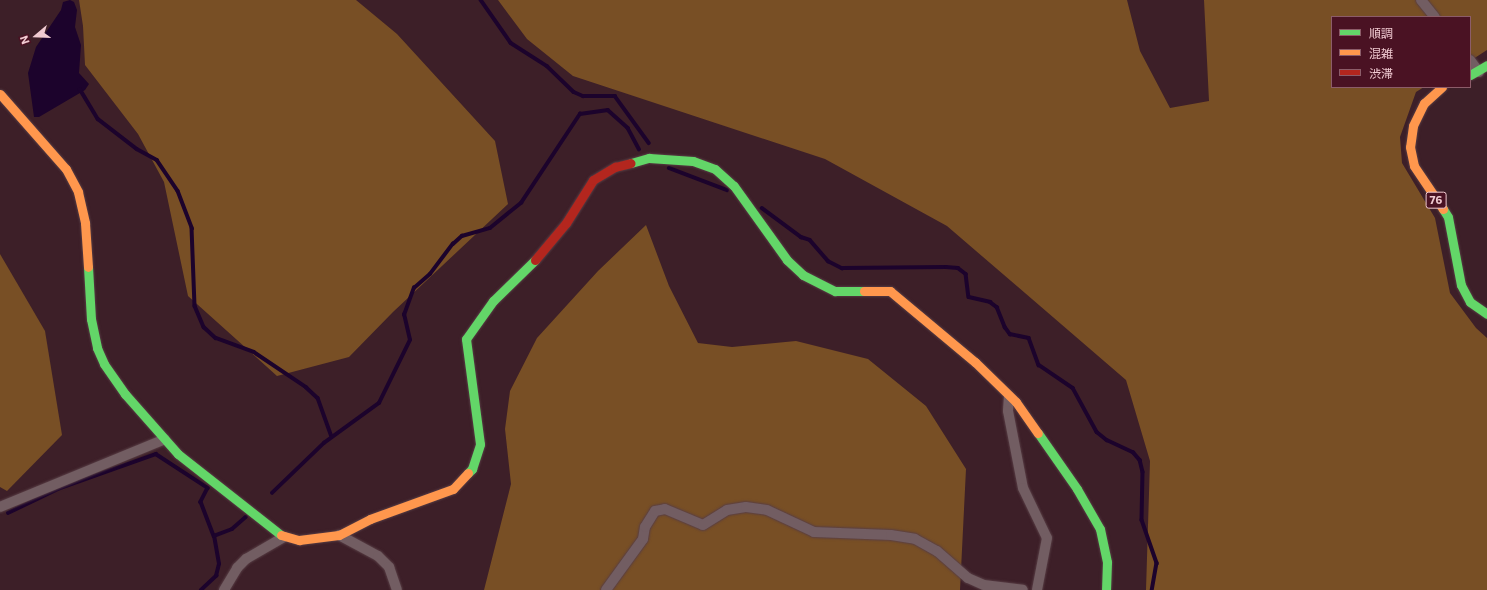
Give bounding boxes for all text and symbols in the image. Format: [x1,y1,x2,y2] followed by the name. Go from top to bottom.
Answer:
[16,16,56,56] north arrow
[1331,16,1471,88] legend
[1369,26,1393,40] text: 順調
[17,34,32,46] text: N
[1369,46,1393,60] text: 混雑
[1369,66,1393,80] text: 渋滞
[1425,191,1447,209] road number: 76

